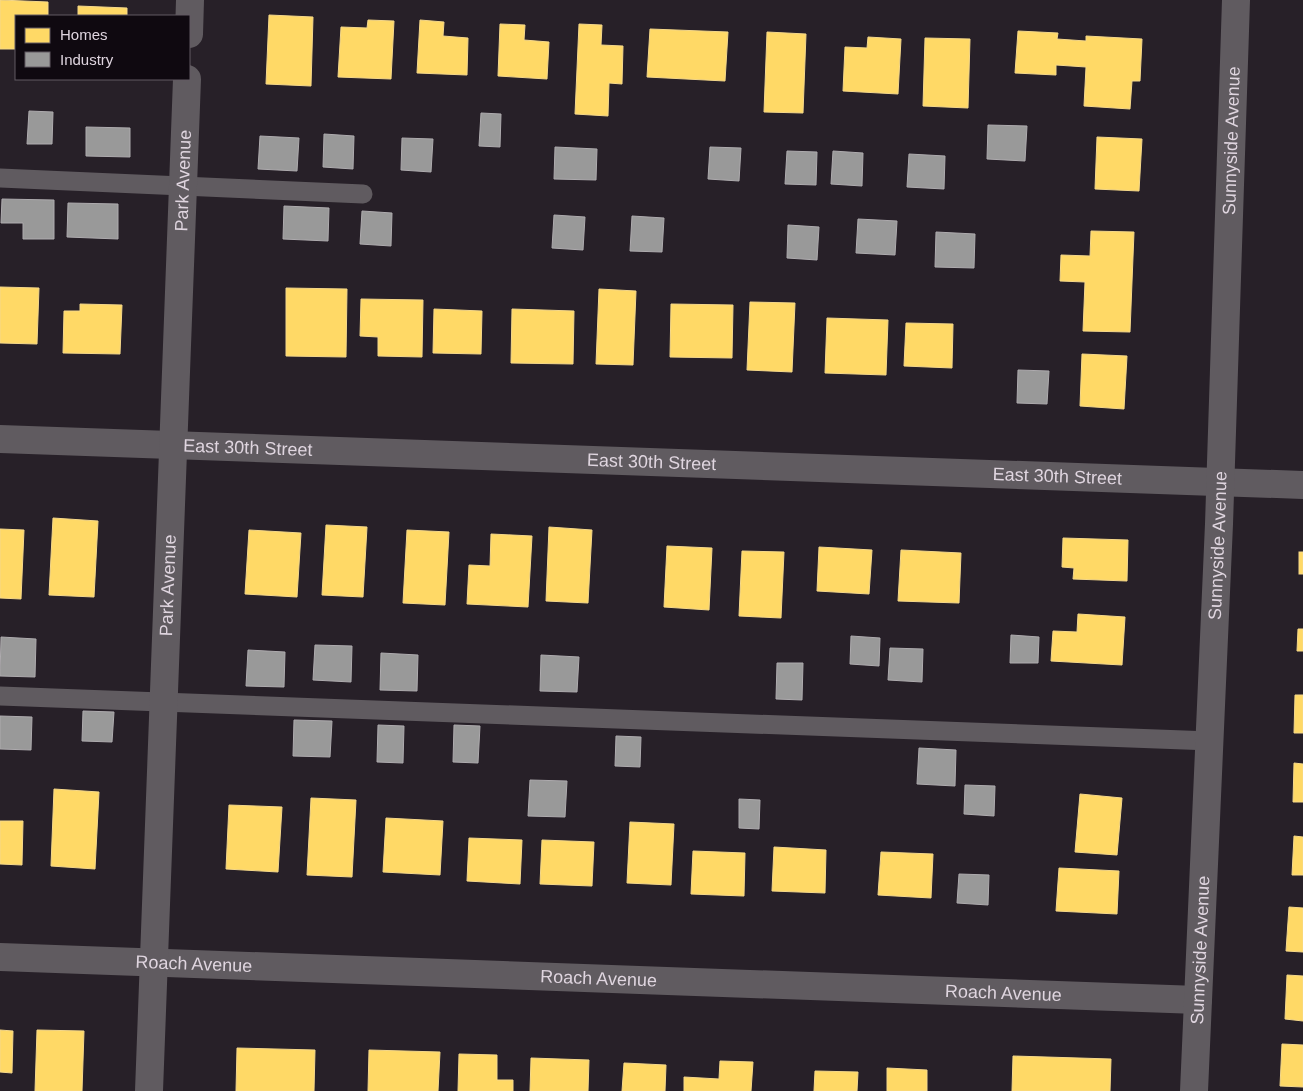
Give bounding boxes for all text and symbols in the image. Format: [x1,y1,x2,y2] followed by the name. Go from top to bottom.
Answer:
[15,15,190,80] legend
[60,26,108,43] text: Homes
[60,51,114,68] text: Industry
[1219,66,1244,215] street label: Sunnyside Avenue
[171,129,195,232] street label: Park Avenue
[183,435,313,460] street label: East 30th Street
[587,450,717,474] street label: East 30th Street
[992,464,1122,489] street label: East 30th Street
[1205,471,1231,620] street label: Sunnyside Avenue
[156,534,180,637] street label: Park Avenue
[1187,875,1213,1025] street label: Sunnyside Avenue
[135,952,253,976] street label: Roach Avenue
[540,966,657,991] street label: Roach Avenue
[945,981,1062,1005] street label: Roach Avenue

